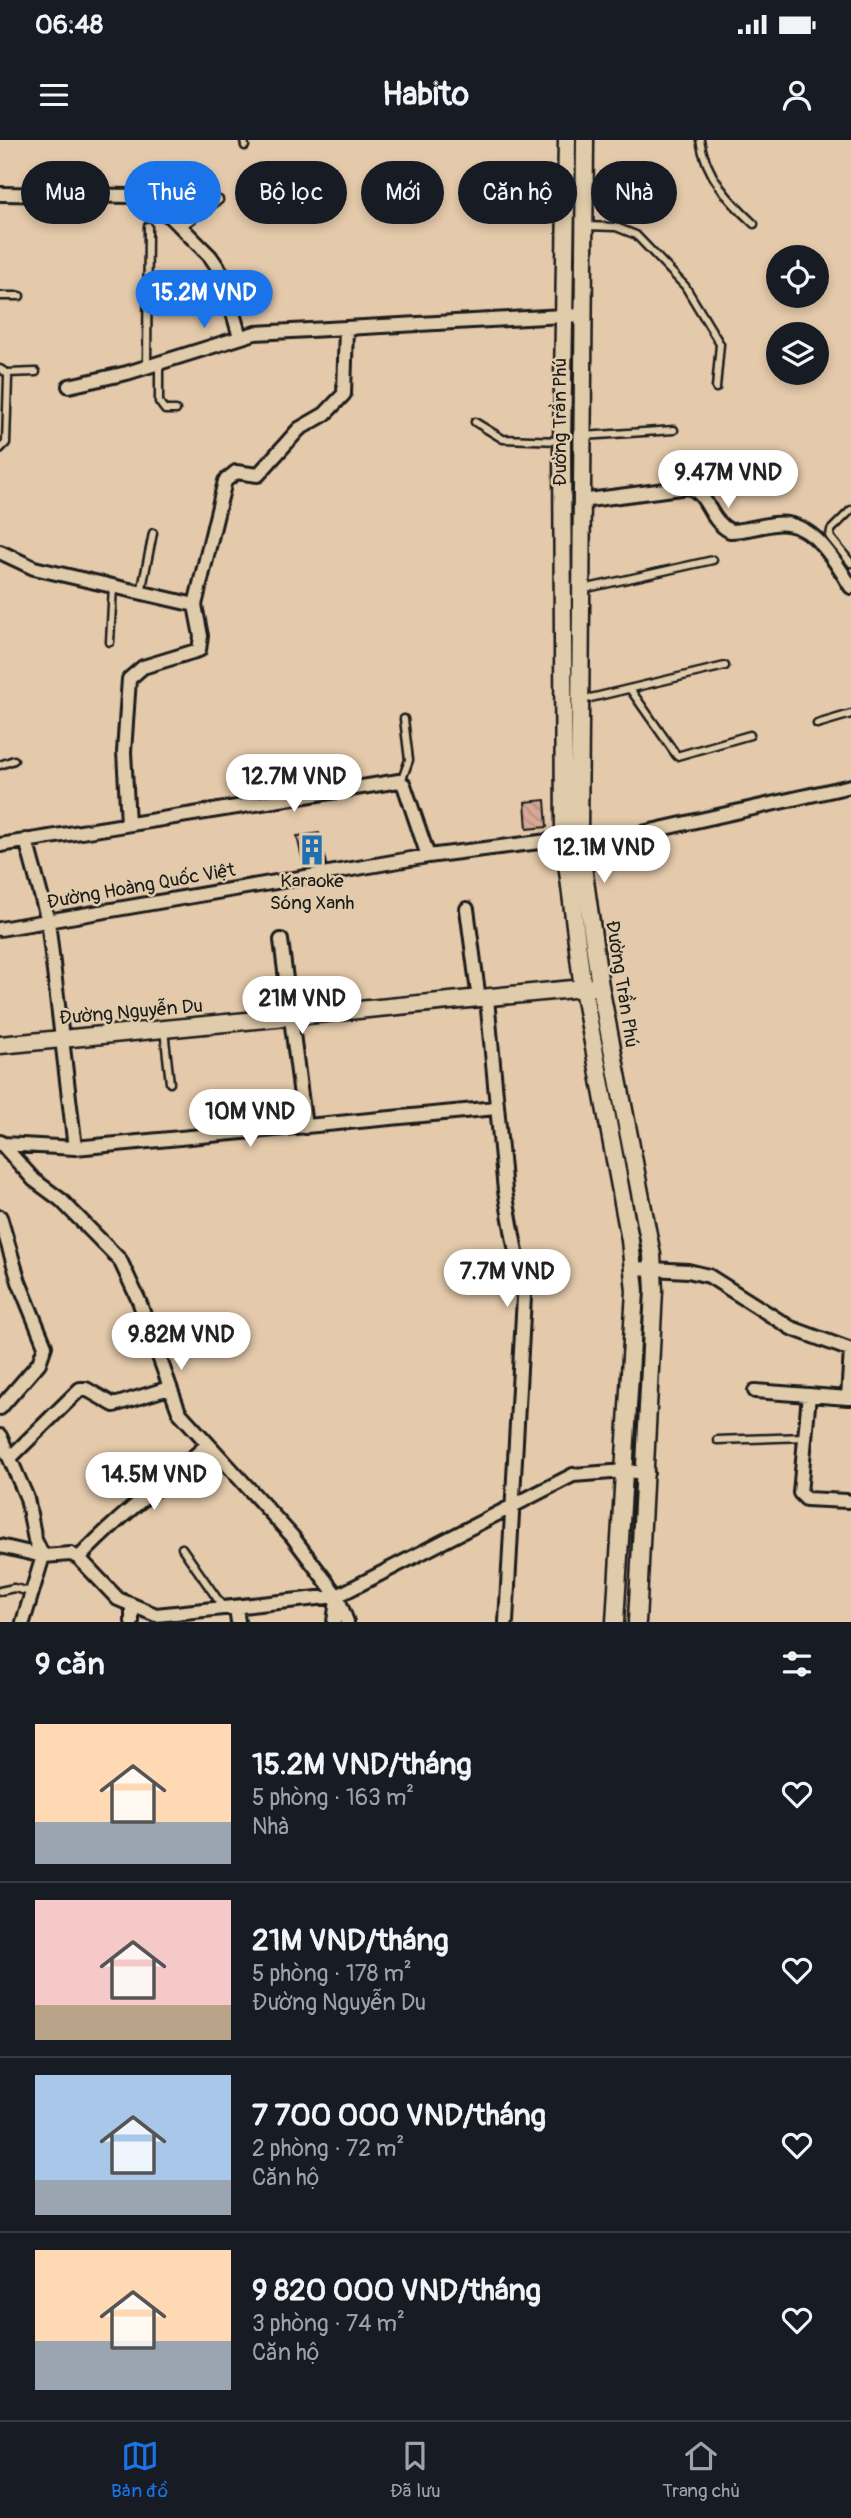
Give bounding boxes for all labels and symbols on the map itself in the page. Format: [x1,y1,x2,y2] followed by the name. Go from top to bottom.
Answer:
[124,270,284,330] pin: 15.2M VND
[548,358,572,486] street label: Đường Trần Phú
[648,450,808,510] pin: 9.47M VND
[214,754,374,814] pin: 12.7M VND
[524,826,684,885] pin: 12.1M VND
[295,833,329,867] building icon: Karaoke Sóng Xanh
[45,858,237,914] street label: Đường Hoàng Quốc Việt
[270,869,354,915] place label: Karaoke Sóng Xanh
[600,919,644,1049] street label: Đường Trần Phú
[237,976,367,1036] pin: 21M VND
[58,994,204,1030] street label: Đường Nguyễn Du
[185,1090,315,1149] pin: 10M VND
[435,1250,579,1309] pin: 7.7M VND
[101,1312,261,1372] pin: 9.82M VND
[74,1452,234,1512] pin: 14.5M VND

